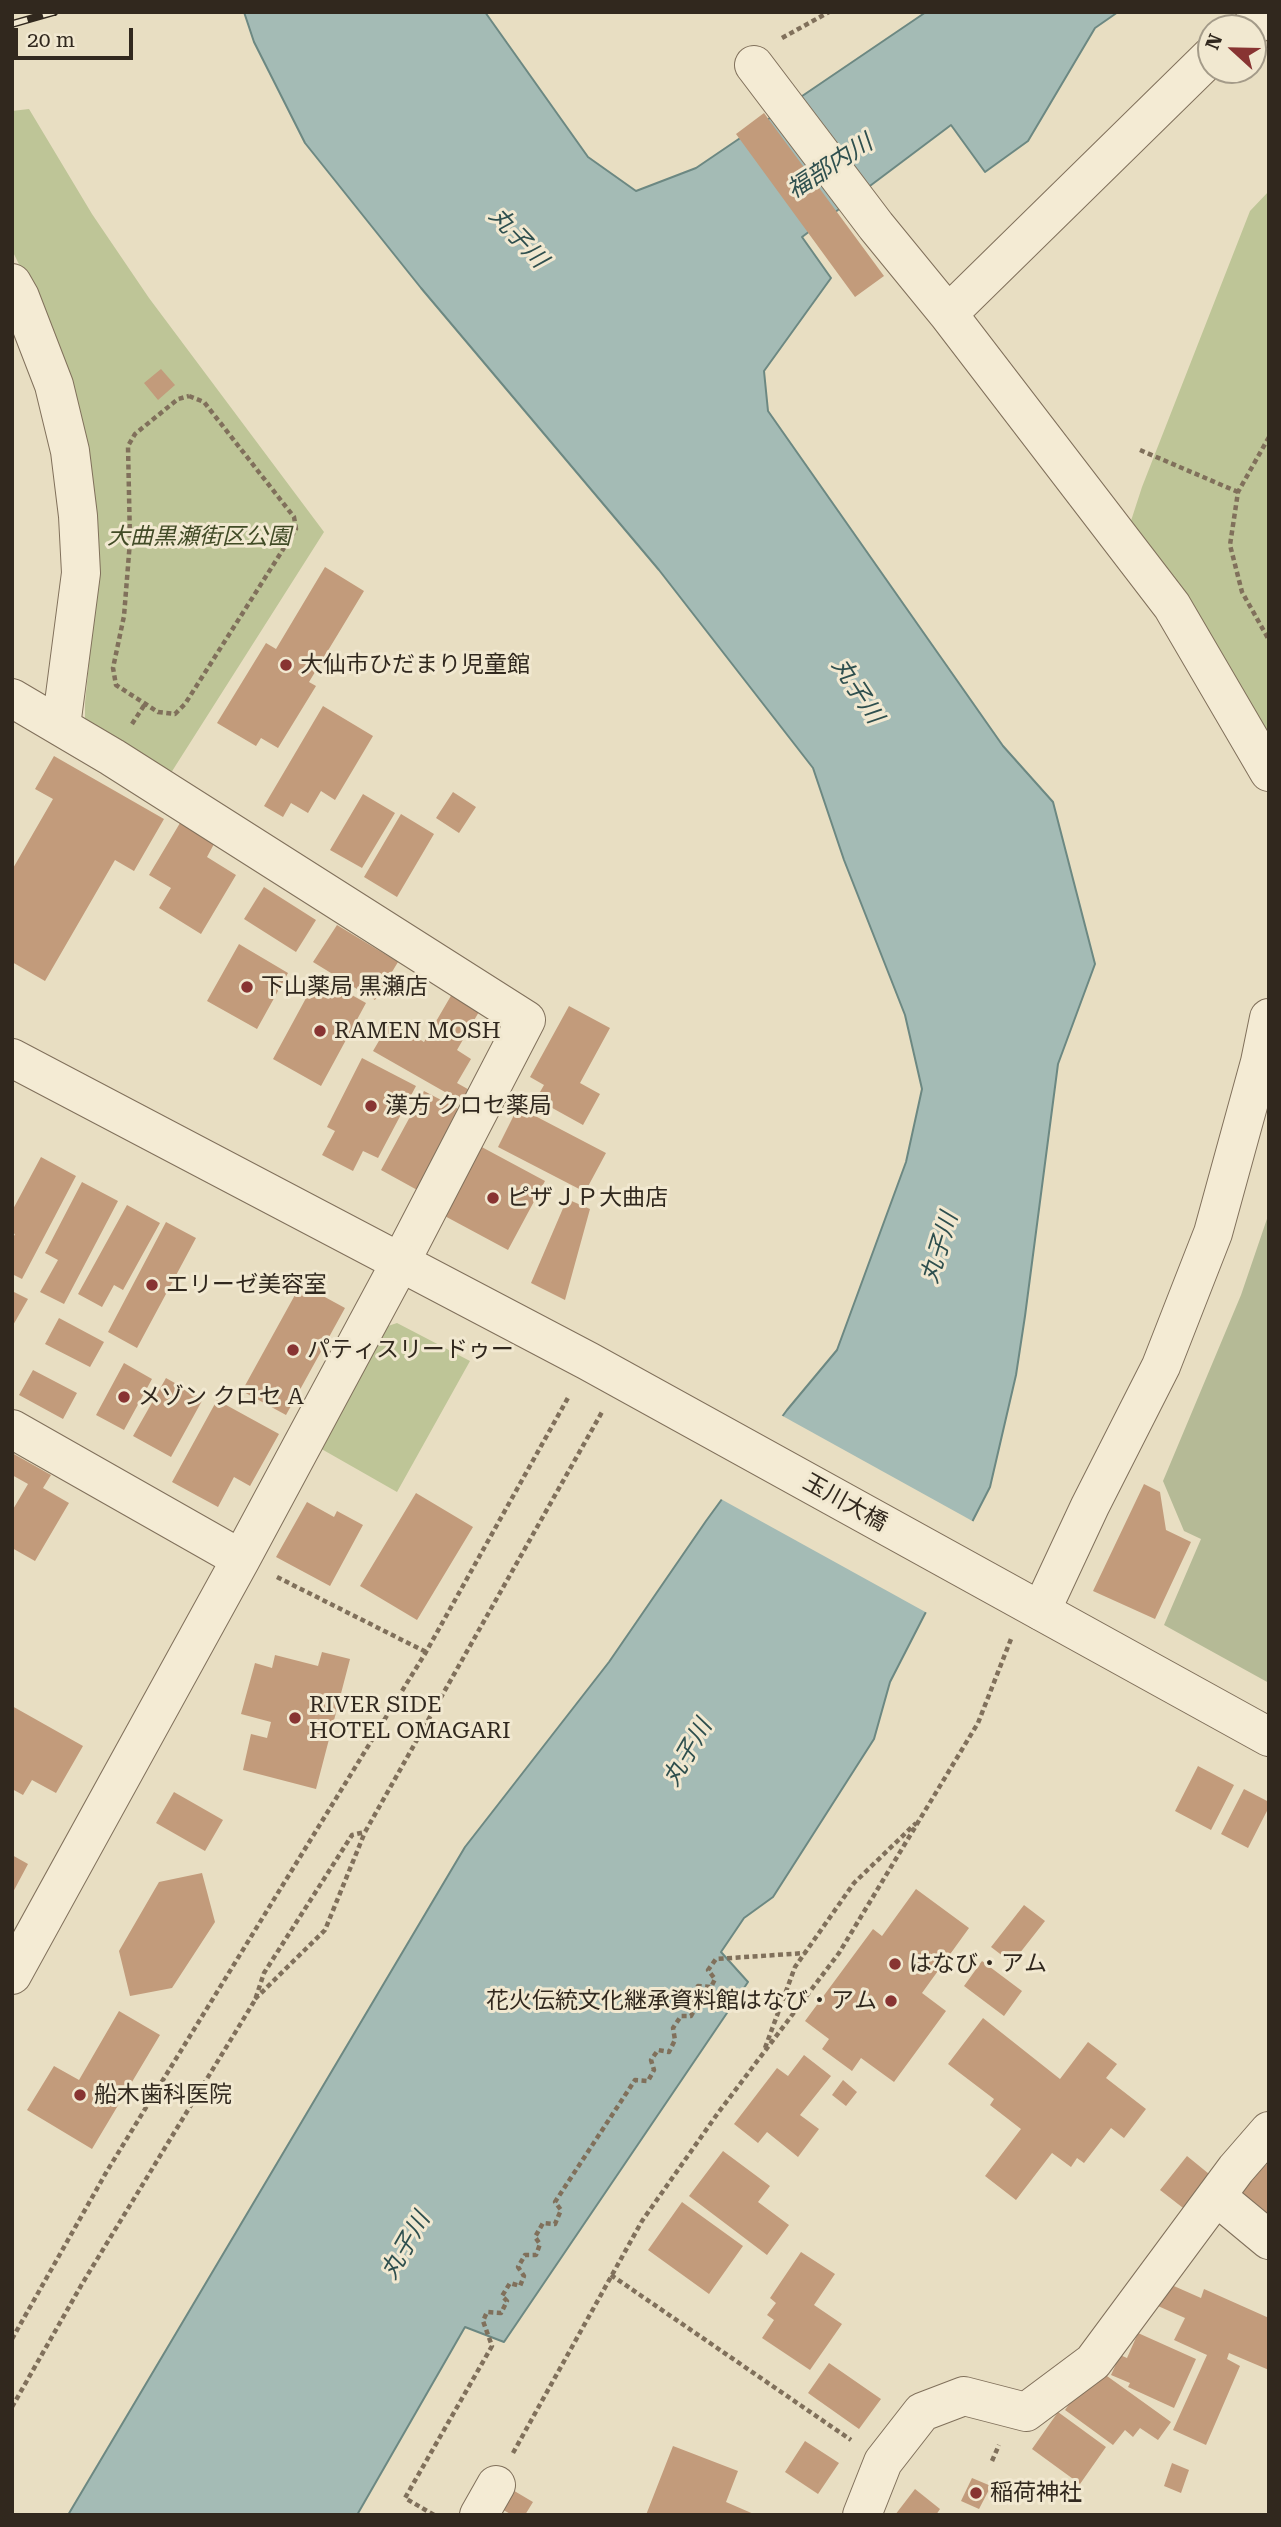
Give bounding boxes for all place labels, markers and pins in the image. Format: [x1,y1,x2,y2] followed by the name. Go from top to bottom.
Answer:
[300,651,530,679] place label: 大仙市ひだまり児童館
[278,657,294,673] marker: 大仙市ひだまり児童館
[261,973,428,1001] place label: 下山薬局 黒瀬店
[239,979,255,995] marker: 下山薬局 黒瀬店
[334,1017,501,1045] place label: RAMEN MOSH
[312,1023,328,1039] marker: RAMEN MOSH
[385,1092,552,1120] place label: 漢方 クロセ薬局
[363,1098,379,1114] marker: 漢方 クロセ薬局
[507,1184,668,1212] place label: ピザＪＰ大曲店
[485,1190,501,1206] marker: ピザＪＰ大曲店
[166,1271,327,1299] place label: エリーゼ美容室
[144,1277,160,1293] marker: エリーゼ美容室
[307,1336,514,1364] place label: パティスリードゥー
[285,1342,301,1358] marker: パティスリードゥー
[138,1383,304,1411] place label: メゾン クロセ A
[116,1389,132,1405] marker: メゾン クロセ A
[309,1691,511,1745] place label: RIVER SIDE HOTEL OMAGARI
[287,1710,303,1726] marker: RIVER SIDE HOTEL OMAGARI
[909,1950,1047,1978] place label: はなび・アム
[887,1956,903,1972] marker: はなび・アム
[486,1987,877,2015] place label: 花火伝統文化継承資料館はなび・アム
[883,1993,899,2009] marker: 花火伝統文化継承資料館はなび・アム
[94,2081,232,2109] place label: 船木歯科医院
[72,2087,88,2103] marker: 船木歯科医院
[990,2479,1082,2507] place label: 稲荷神社
[968,2485,984,2501] marker: 稲荷神社

